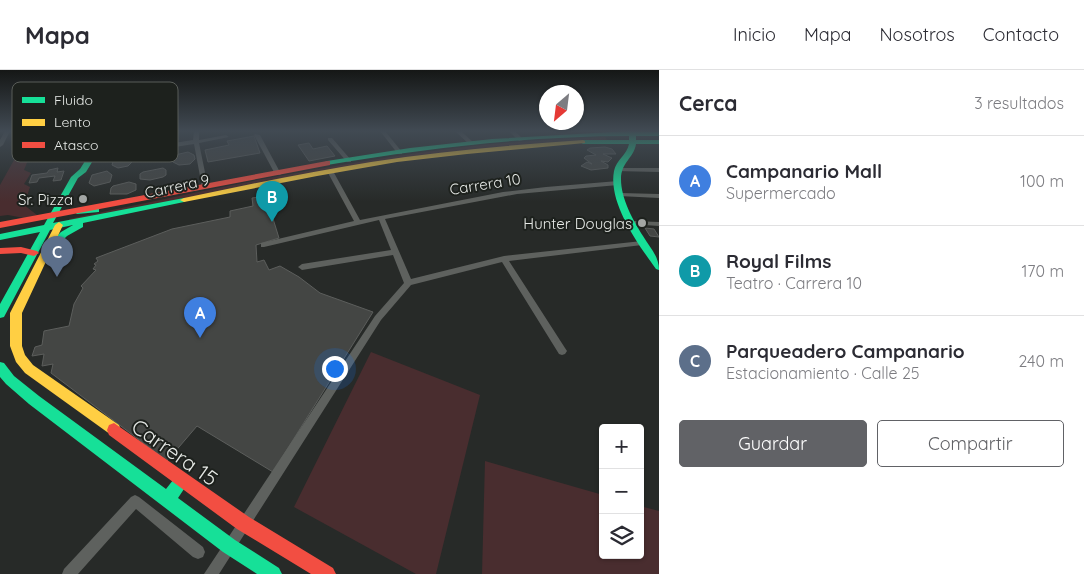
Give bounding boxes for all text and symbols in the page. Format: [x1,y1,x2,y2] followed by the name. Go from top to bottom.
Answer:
[25,20,90,50] text: Mapa
[733,23,776,46] text: Inicio
[804,23,852,46] text: Mapa
[880,23,955,46] text: Nosotros
[983,23,1059,46] text: Contacto
[12,82,178,162] legend
[539,85,584,130] north arrow
[679,90,737,116] text: Cerca
[54,91,93,109] text: Fluido
[974,93,1064,113] text: 3 resultados
[54,113,91,131] text: Lento
[54,136,99,154] text: Atasco
[726,159,882,183] text: Campanario Mall
[448,169,522,199] street label: Carrera 10
[143,170,211,202] street label: Carrera 9
[690,171,700,191] text: A
[1020,171,1064,191] text: 100 m
[256,181,288,222] pin: B
[726,183,836,203] text: Supermercado
[18,190,73,209] place label: Sr. Pizza
[77,193,89,205] marker: Sr. Pizza
[523,214,632,233] place label: Hunter Douglas
[636,217,648,229] marker: Hunter Douglas
[41,236,73,277] pin: C
[726,249,831,273] text: Royal Films
[690,261,700,281] text: B
[1021,261,1064,281] text: 170 m
[726,273,862,293] text: Teatro · Carrera 10
[184,297,216,338] pin: A
[726,339,965,363] text: Parqueadero Campanario
[690,351,700,371] text: C
[1018,351,1064,371] text: 240 m
[322,356,348,382] your location
[726,363,920,383] text: Estacionamiento · Calle 25
[127,413,223,491] street label: Carrera 15
[679,420,867,467] button: Guardar
[877,420,1064,467] button: Compartir
[599,424,644,559] map controls
[599,424,644,469] button: +
[599,469,644,514] button: −
[599,514,644,559] button: layers

